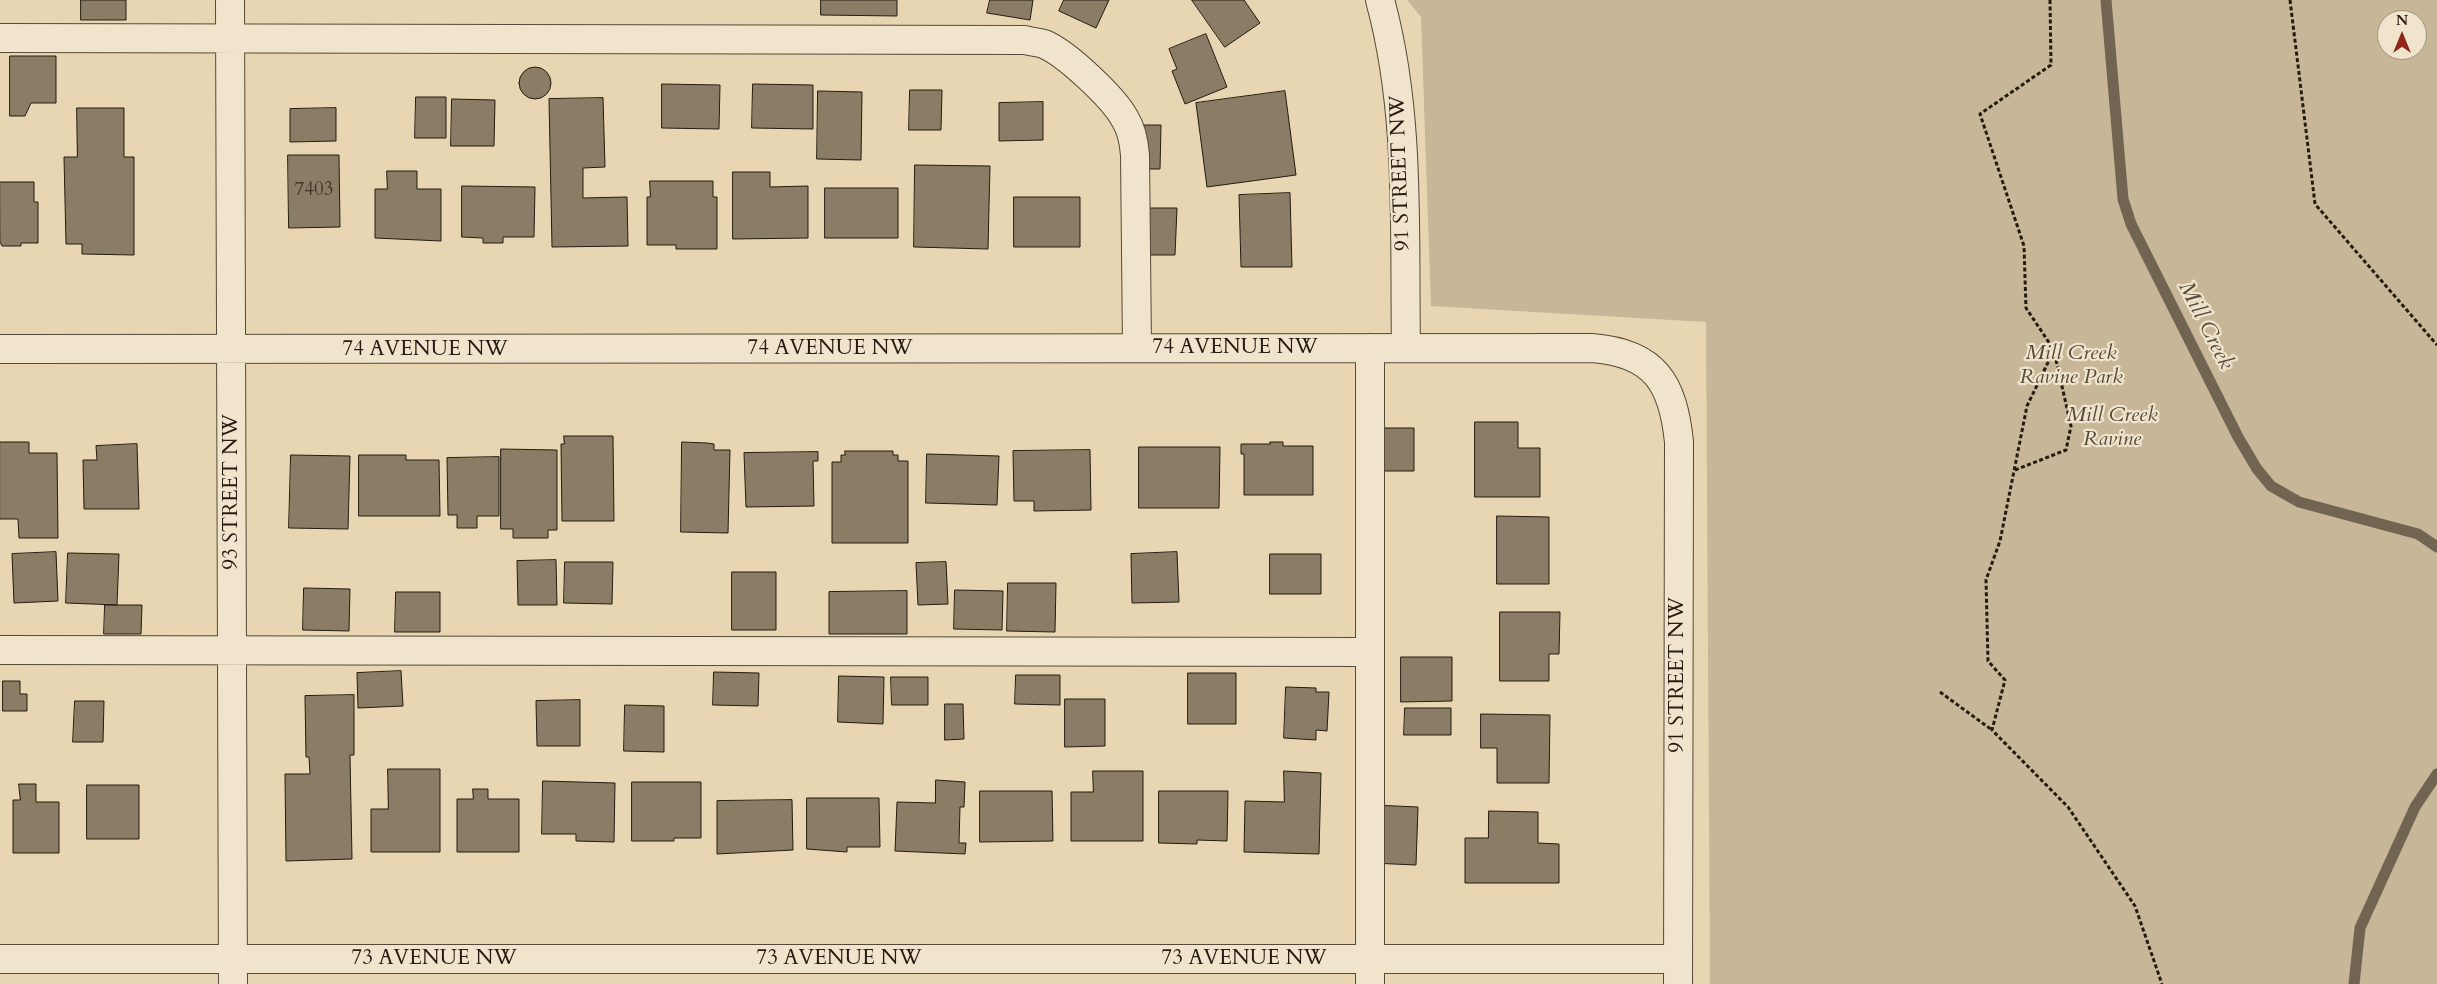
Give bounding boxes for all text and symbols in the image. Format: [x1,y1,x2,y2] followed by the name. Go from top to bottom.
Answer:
[2377,10,2427,60] north arrow
[2396,11,2408,30] text: N
[1386,95,1416,251] street label: 91 STREET NW
[295,180,333,202] house number: 7403
[2172,278,2238,374] water label: Mill Creek
[1152,335,1318,361] street label: 74 AVENUE NW
[747,336,913,362] street label: 74 AVENUE NW
[342,337,508,363] street label: 74 AVENUE NW
[2019,341,2123,391] park label: Mill Creek Ravine Park
[2066,403,2158,453] park label: Mill Creek Ravine
[219,414,245,570] street label: 93 STREET NW
[1665,597,1691,753] street label: 91 STREET NW
[351,946,517,972] street label: 73 AVENUE NW
[756,946,922,972] street label: 73 AVENUE NW
[1161,946,1327,972] street label: 73 AVENUE NW

